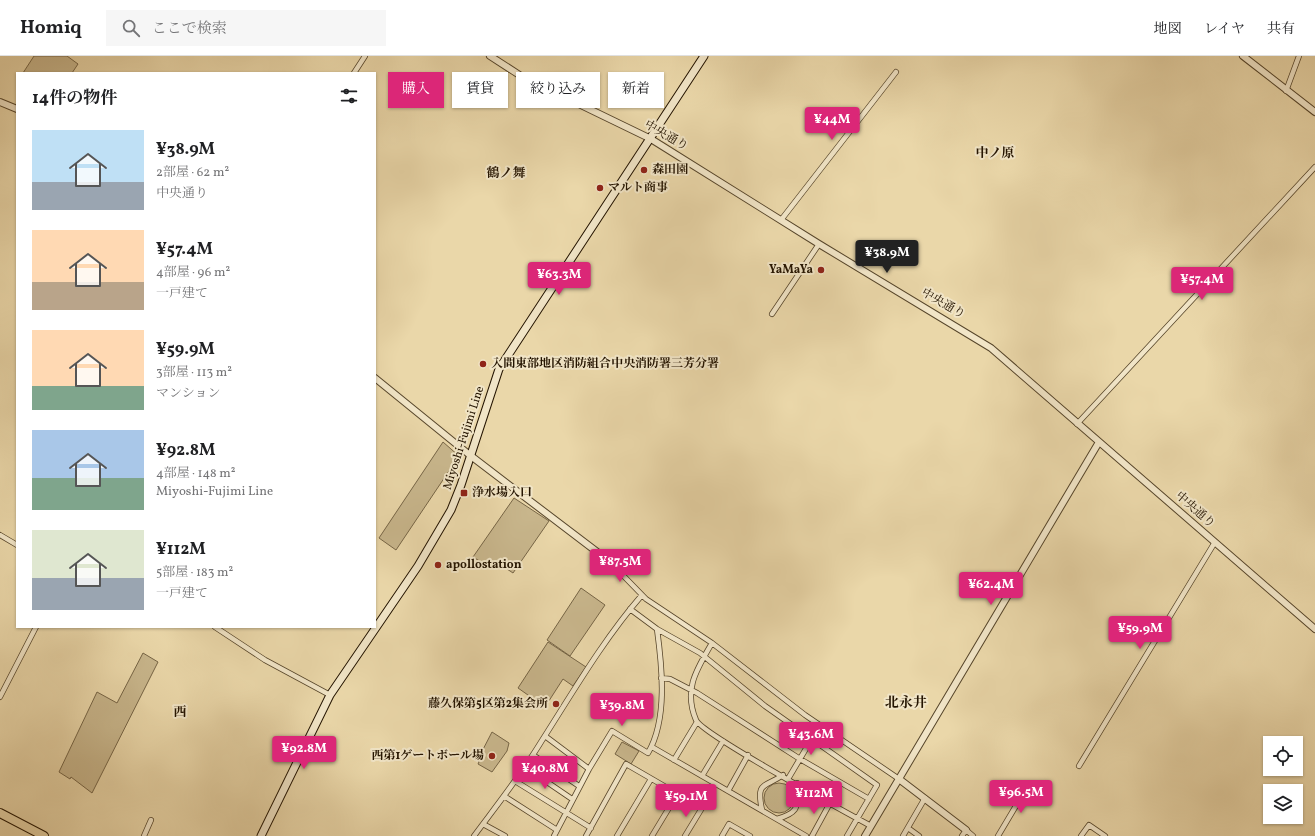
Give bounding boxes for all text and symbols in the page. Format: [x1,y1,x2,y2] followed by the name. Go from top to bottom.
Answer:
[106,10,386,46] search box
[20,15,82,41] text: Homiq
[120,17,142,39] icon: search
[152,19,227,40] text: ここで検索
[1154,20,1182,39] text: 地図
[1204,20,1245,39] text: レイヤ
[1267,20,1295,39] text: 共有
[388,72,444,108] chip: 購入
[452,72,508,108] chip: 賃貸
[516,72,600,108] chip: 絞り込み
[608,72,664,108] chip: 新着
[338,85,360,107] icon: filters
[32,87,117,110] text: 14件の物件
[808,107,856,141] pin: ¥44M
[814,111,850,129] text: ¥44M
[641,117,691,155] street label: 中央通り
[156,138,215,161] text: ¥38.9M
[975,145,1015,163] district label: 中ノ原
[64,146,112,194] icon: home
[652,162,688,178] place label: 森田園
[156,164,229,182] text: 2部屋 · 62 m²
[486,165,526,183] district label: 鶴ノ舞
[639,165,649,175] marker: 森田園
[608,180,668,196] place label: マルト商事
[595,183,605,193] marker: マルト商事
[156,185,208,203] text: 中央通り
[156,238,213,261] text: ¥57.4M
[854,240,920,274] pin: ¥38.9M
[864,244,910,262] text: ¥38.9M
[64,246,112,294] icon: home
[526,262,592,296] pin: ¥63.3M
[769,262,813,278] place label: YaMaYa
[156,264,230,282] text: 4部屋 · 96 m²
[816,265,826,275] marker: YaMaYa
[537,266,581,284] text: ¥63.3M
[1169,267,1235,301] pin: ¥57.4M
[1180,271,1224,289] text: ¥57.4M
[156,285,208,303] text: 一戸建て
[918,285,968,323] street label: 中央通り
[156,338,215,361] text: ¥59.9M
[64,346,112,394] icon: home
[491,356,719,372] place label: 入間東部地区消防組合中央消防署三芳分署
[478,359,488,369] marker: 入間東部地区消防組合中央消防署三芳分署
[156,364,232,382] text: 3部屋 · 113 m²
[440,384,488,492] street label: Miyoshi-Fujimi Line
[156,385,220,403] text: マンション
[156,439,215,462] text: ¥92.8M
[64,446,112,494] icon: home
[156,465,236,483] text: 4部屋 · 148 m²
[156,483,273,501] text: Miyoshi-Fujimi Line
[472,485,532,501] place label: 浄水場入口
[459,488,469,498] marker: 浄水場入口
[1172,488,1218,532] street label: 中央通り
[156,538,206,561] text: ¥112M
[64,546,112,594] icon: home
[587,549,653,583] pin: ¥87.5M
[599,553,641,571] text: ¥87.5M
[446,557,522,573] place label: apollostation
[433,560,443,570] marker: apollostation
[156,564,233,582] text: 5部屋 · 183 m²
[958,572,1024,606] pin: ¥62.4M
[968,576,1014,594] text: ¥62.4M
[156,585,208,603] text: 一戸建て
[1107,616,1173,650] pin: ¥59.9M
[1118,620,1162,638] text: ¥59.9M
[589,693,655,727] pin: ¥39.8M
[885,694,927,713] district label: 北永井
[428,696,548,712] place label: 藤久保第5区第2集会所
[599,697,645,715] text: ¥39.8M
[551,699,561,709] marker: 藤久保第5区第2集会所
[173,704,187,722] district label: 西
[778,722,844,756] pin: ¥43.6M
[788,726,834,744] text: ¥43.6M
[271,736,337,770] pin: ¥92.8M
[1263,736,1303,824] map controls
[1263,736,1303,776] button: locate
[281,740,327,758] text: ¥92.8M
[371,748,484,764] place label: 西第1ゲートボール場
[487,751,497,761] marker: 西第1ゲートボール場
[512,756,578,790] pin: ¥40.8M
[521,760,569,778] text: ¥40.8M
[988,780,1054,814] pin: ¥96.5M
[786,781,842,815] pin: ¥112M
[653,784,719,818] pin: ¥59.1M
[998,784,1044,802] text: ¥96.5M
[1263,784,1303,824] button: layers
[795,785,833,803] text: ¥112M
[665,788,708,806] text: ¥59.1M

